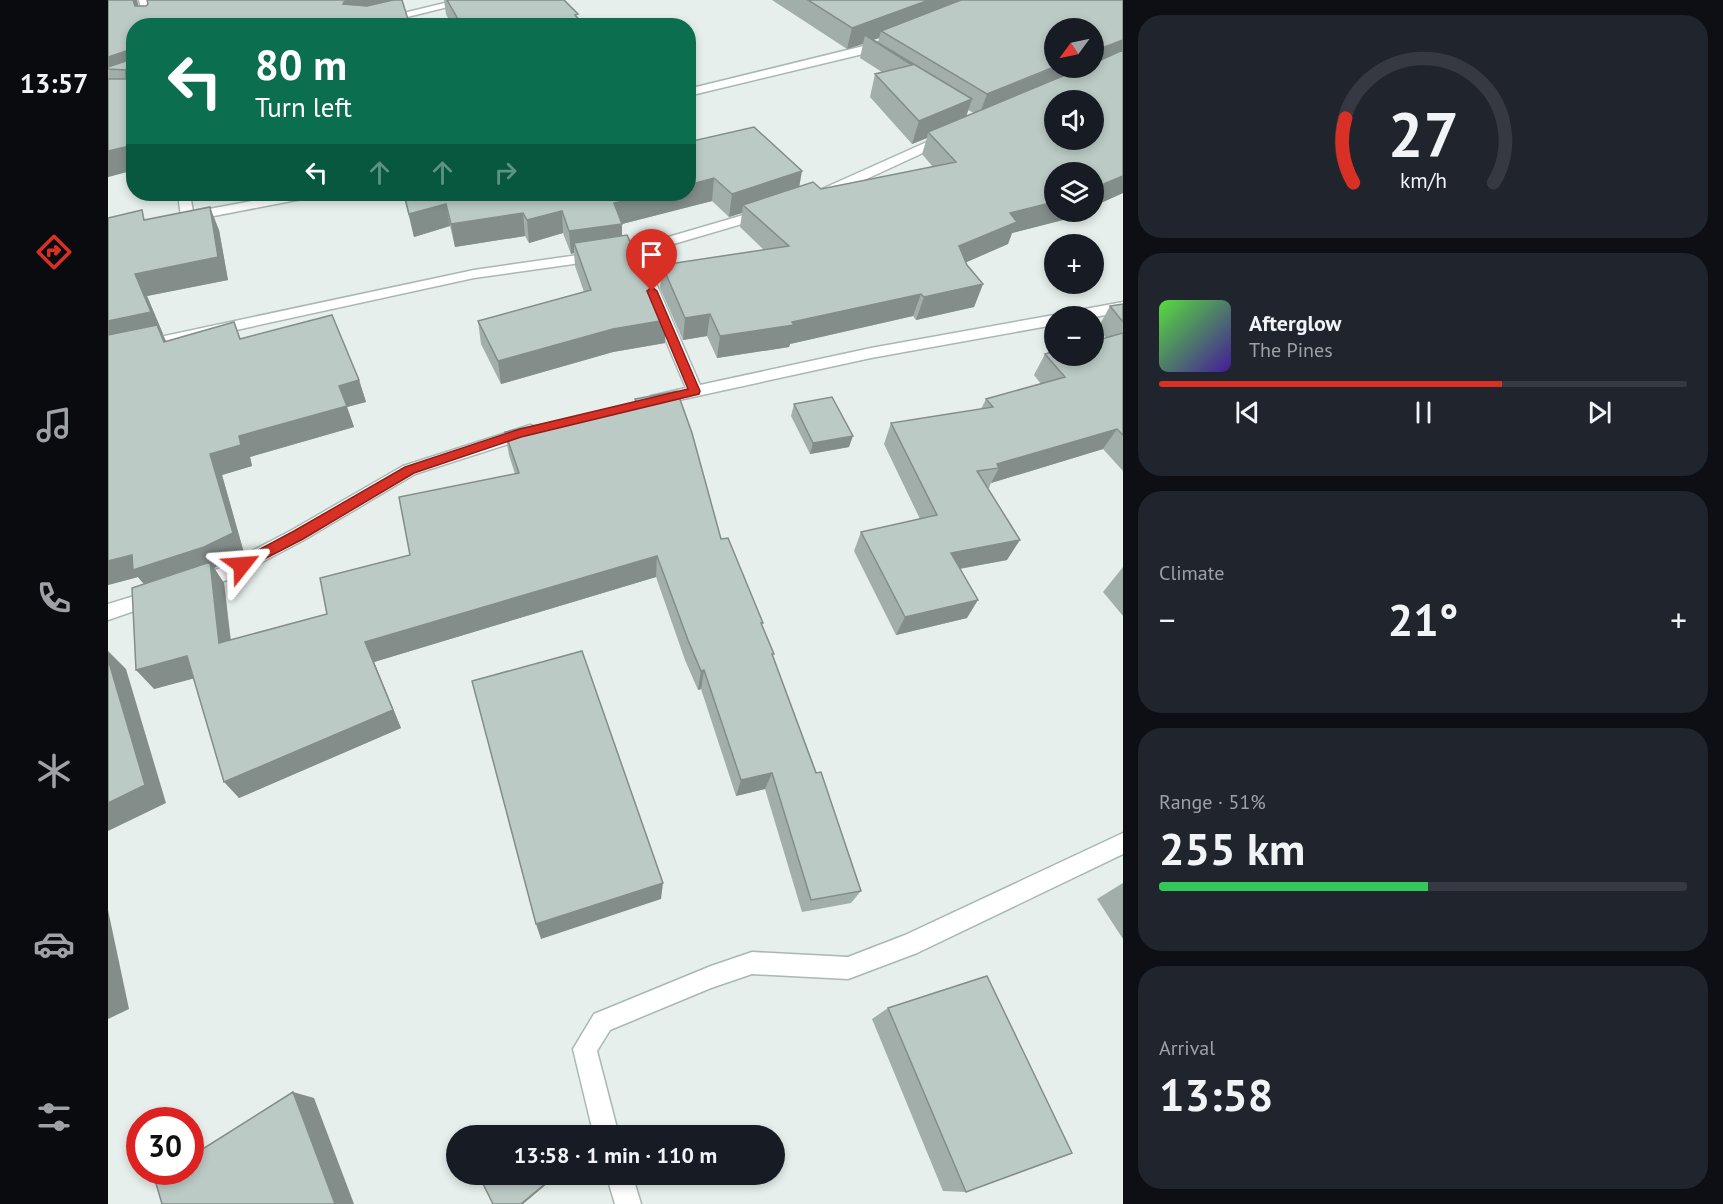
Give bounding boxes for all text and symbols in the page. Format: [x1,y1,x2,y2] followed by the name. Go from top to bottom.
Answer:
[1044,18,1104,78] north arrow
[1044,18,1104,366] map controls
[255,37,347,92] text: 80 m
[156,42,234,120] icon: left
[20,66,88,100] text: 13:57
[255,90,352,124] text: Turn left
[1044,90,1104,150] button: sound
[1388,94,1458,175] text: 27
[300,156,333,189] icon: left
[363,156,396,189] icon: ahead
[426,156,459,189] icon: ahead
[489,156,522,189] icon: right
[1044,162,1104,222] button: layers
[1399,167,1446,195] text: km/h
[626,229,677,291] pin
[33,231,75,273] icon: directions
[1044,234,1104,294] button: +
[635,238,668,271] icon: arrive
[1044,306,1104,366] button: −
[1249,309,1341,337] text: Afterglow
[1249,337,1333,363] text: The Pines
[1231,396,1264,429] icon: previous
[1407,396,1440,429] icon: pause
[1583,396,1616,429] icon: next
[33,404,75,446] icon: music
[210,533,274,597] position arrow
[1159,560,1225,586] text: Climate
[33,577,75,619] icon: phone
[1388,590,1458,648] text: 21°
[1159,598,1176,641] text: −
[1670,598,1687,641] text: +
[33,750,75,792] icon: climate
[1159,789,1266,815] text: Range · 51%
[1159,819,1305,877] text: 255 km
[33,923,75,965] icon: car
[1159,1035,1215,1061] text: Arrival
[1159,1065,1273,1123] text: 13:58
[33,1096,75,1138] icon: filters
[126,1107,204,1185] speed limit sign: 30
[514,1141,717,1169] text: 13:58 · 1 min · 110 m

